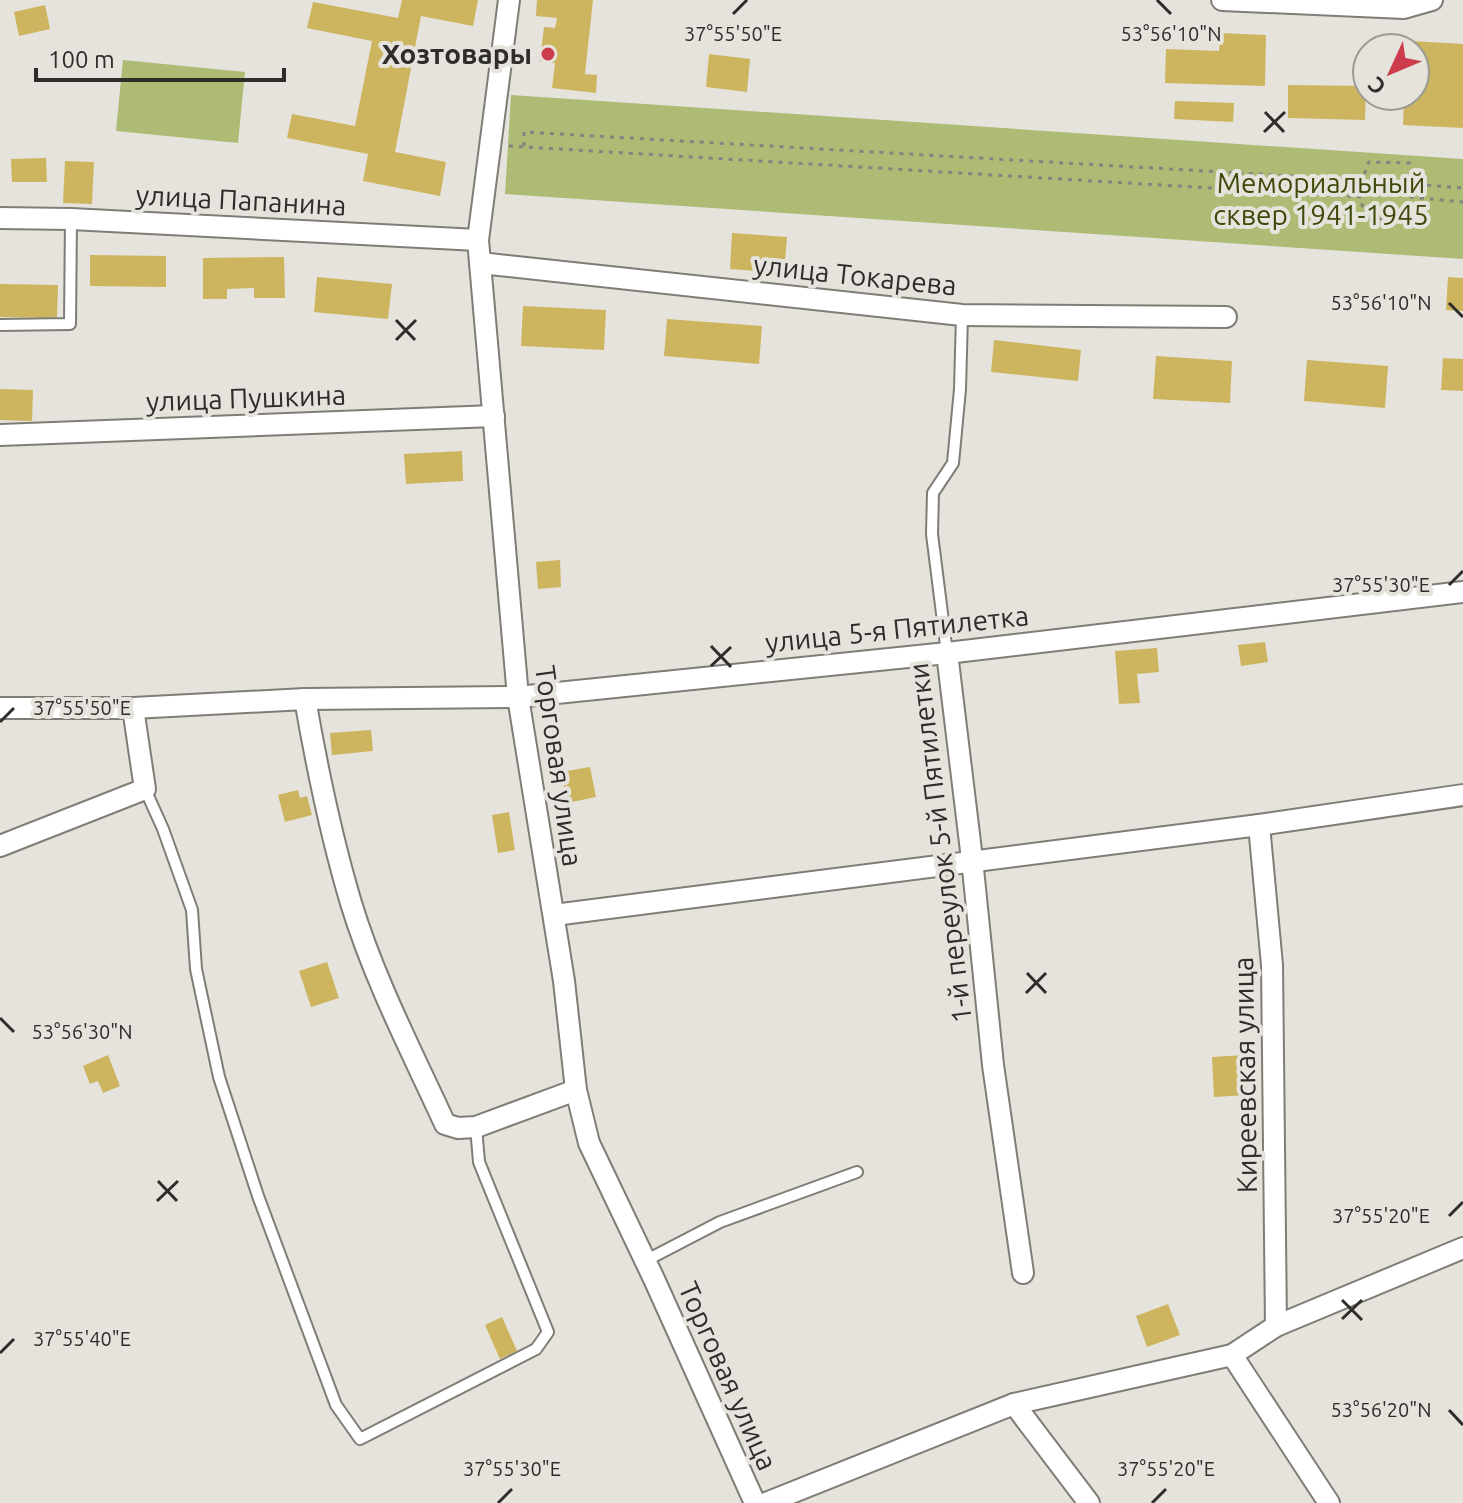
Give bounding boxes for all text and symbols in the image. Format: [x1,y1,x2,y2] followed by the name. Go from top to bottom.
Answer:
[684,22,782,45] text: 37°55'50"E
[1120,22,1222,45] text: 53°56'10"N
[36,32,284,82] scale bar
[1351,32,1431,112] north arrow
[382,38,532,69] place label: Хозтовары
[539,45,557,63] marker: Хозтовары
[48,46,115,73] text: 100 m
[1362,72,1390,100] text: С
[1213,167,1429,230] park label: Мемориальный сквер 1941-1945
[135,179,347,220] street label: улица Папанина
[752,248,958,301] street label: улица Токарева
[1330,291,1432,314] text: 53°56'10"N
[145,379,347,416] street label: улица Пушкина
[1332,573,1430,596] text: 37°55'30"E
[764,599,1030,658] street label: улица 5-я Пятилетка
[902,661,977,1025] street label: 1-й переулок 5-й Пятилетки
[530,663,589,868] street label: Торговая улица
[33,696,131,719] text: 37°55'50"E
[1227,957,1262,1193] street label: Киреевская улица
[31,1020,133,1043] text: 53°56'30"N
[1332,1204,1430,1227] text: 37°55'20"E
[673,1277,784,1475] street label: Торговая улица
[33,1327,131,1350] text: 37°55'40"E
[1330,1398,1432,1421] text: 53°56'20"N
[463,1457,561,1480] text: 37°55'30"E
[1117,1457,1215,1480] text: 37°55'20"E

